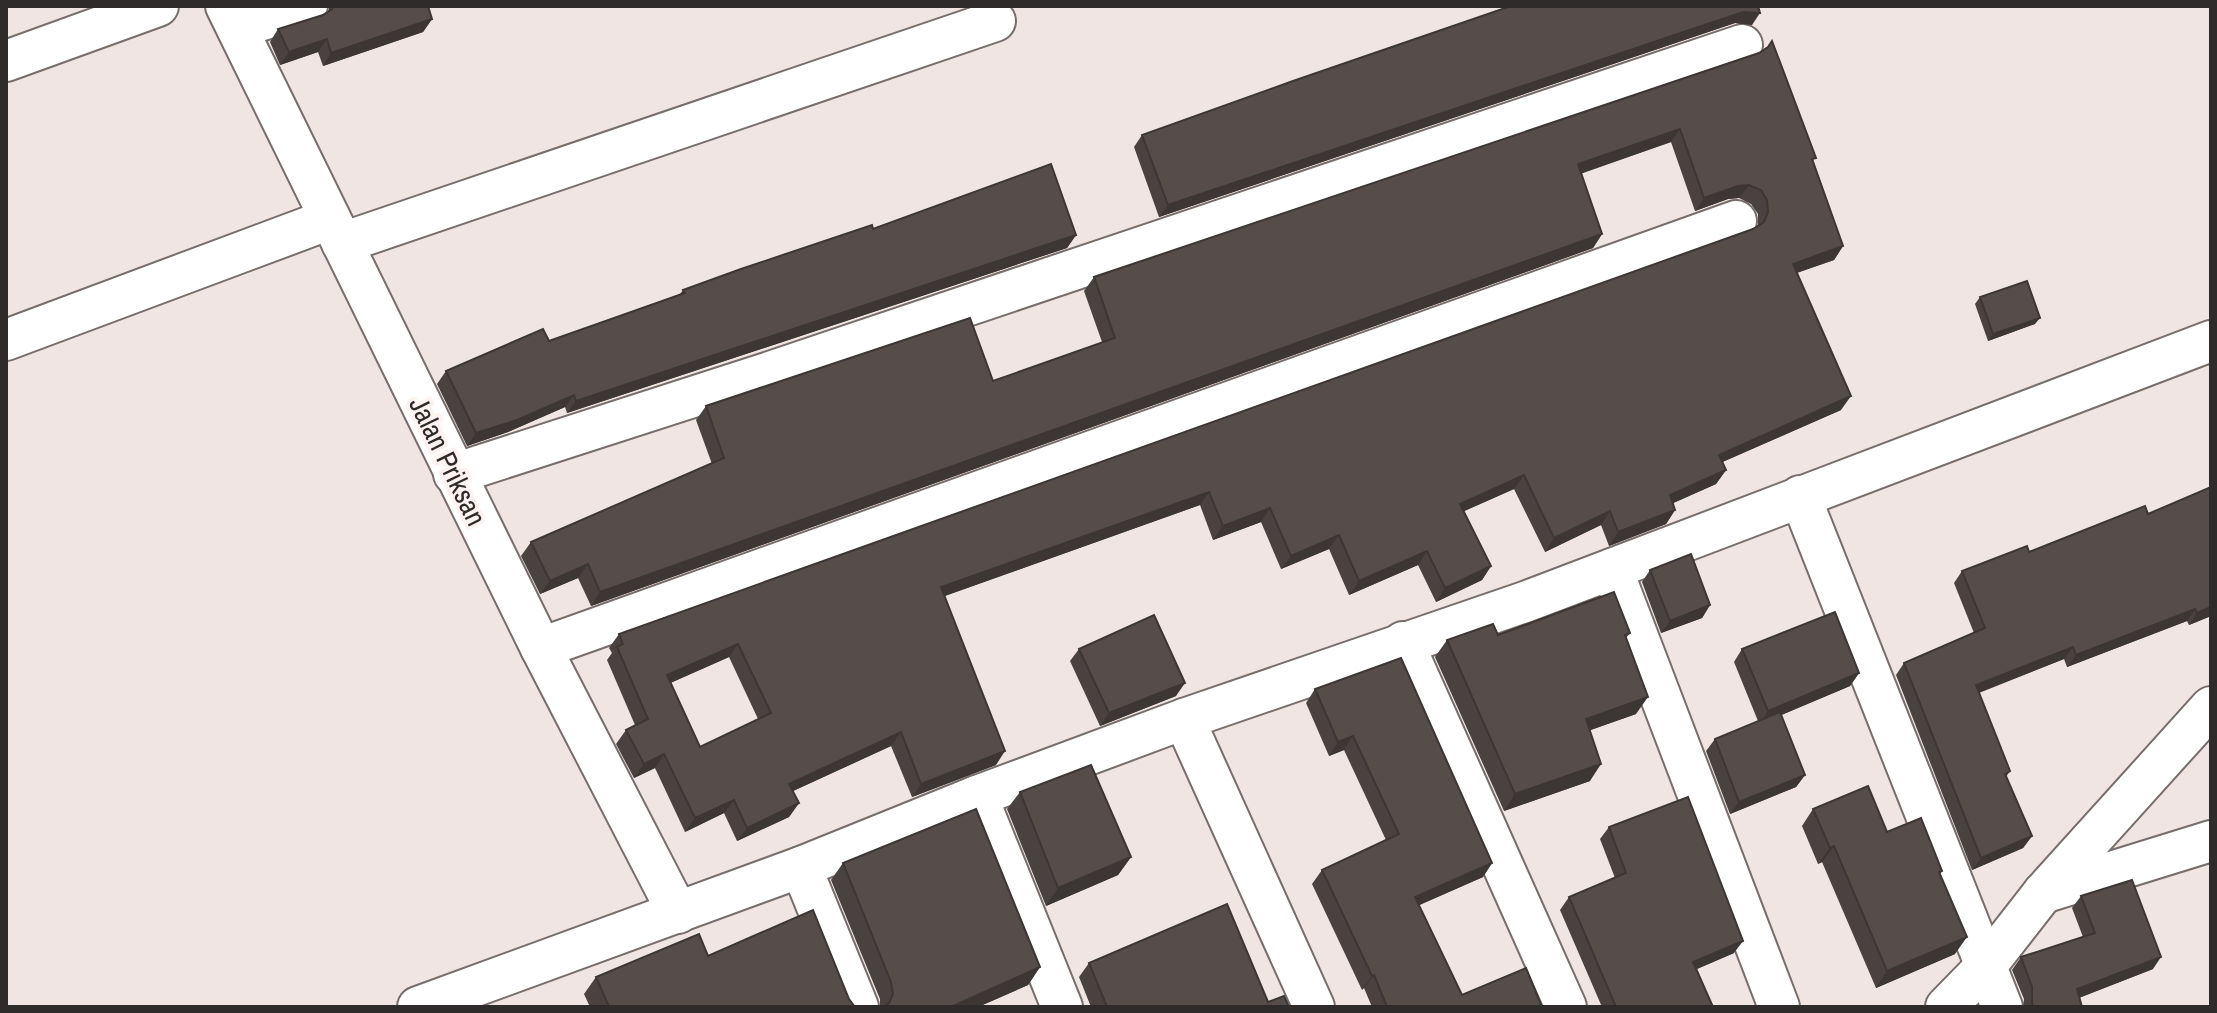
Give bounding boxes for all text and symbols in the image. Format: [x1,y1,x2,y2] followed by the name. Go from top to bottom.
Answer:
[400,390,496,532] street label: Jalan Priksan

